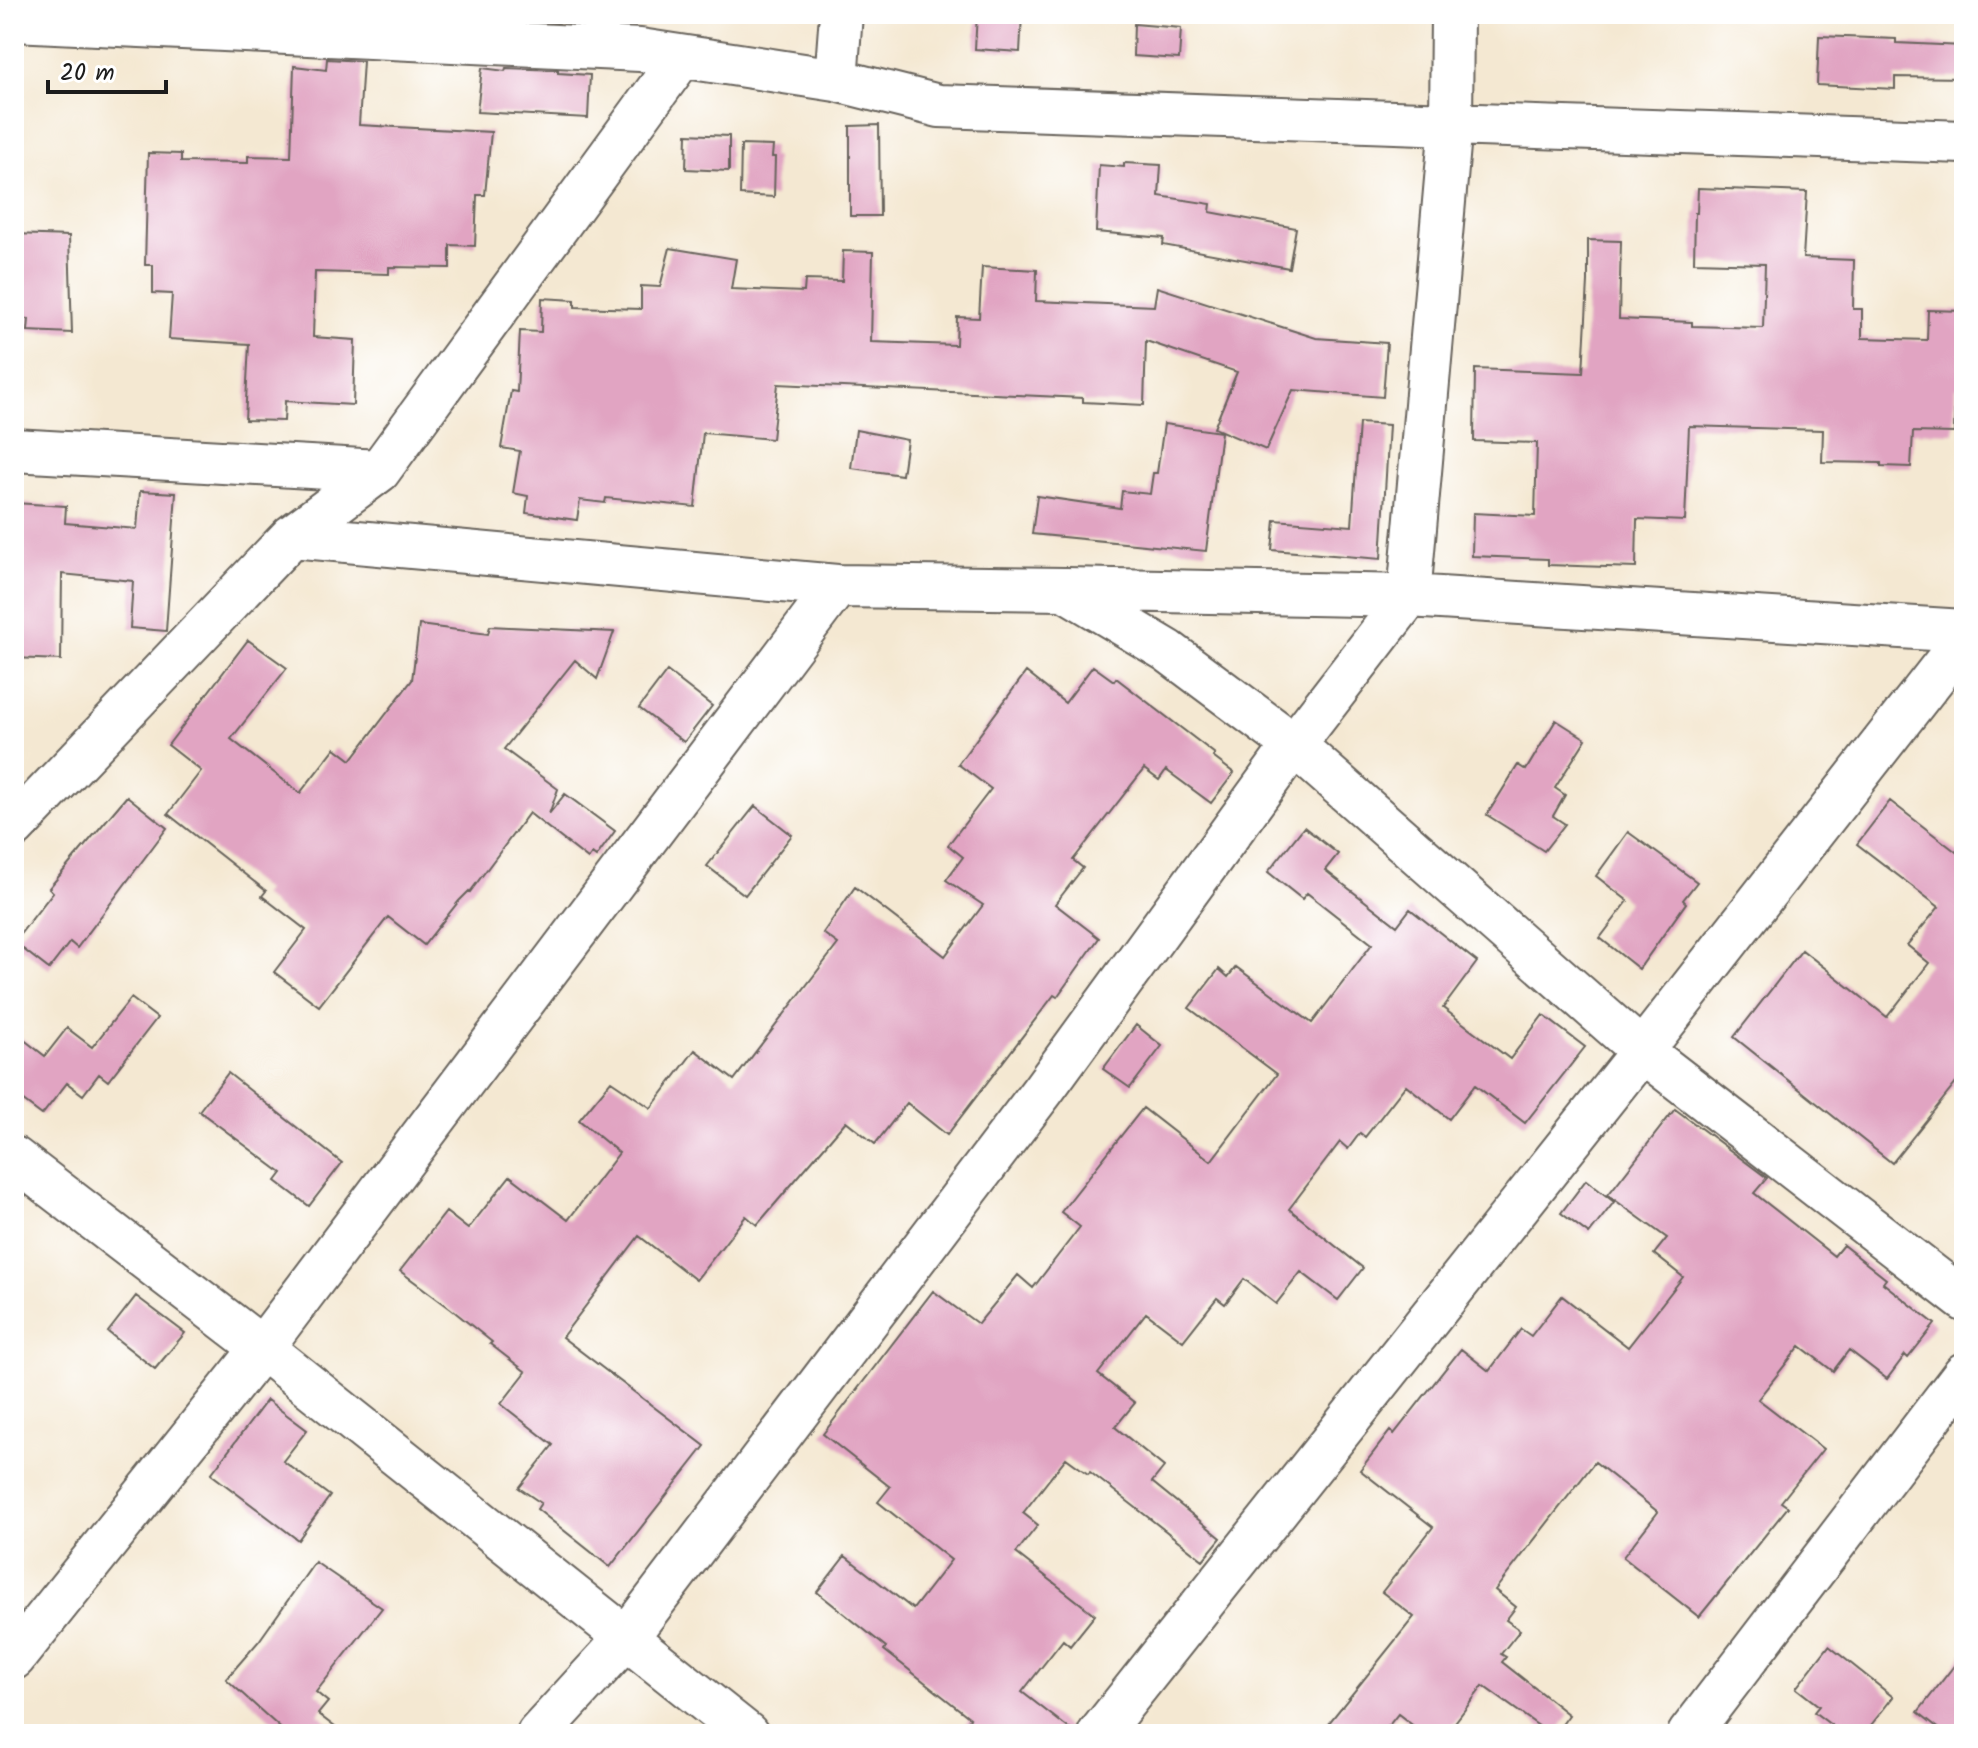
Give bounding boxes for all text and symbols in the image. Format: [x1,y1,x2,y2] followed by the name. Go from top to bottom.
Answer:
[48,44,166,94] scale bar
[60,54,115,93] text: 20 m

